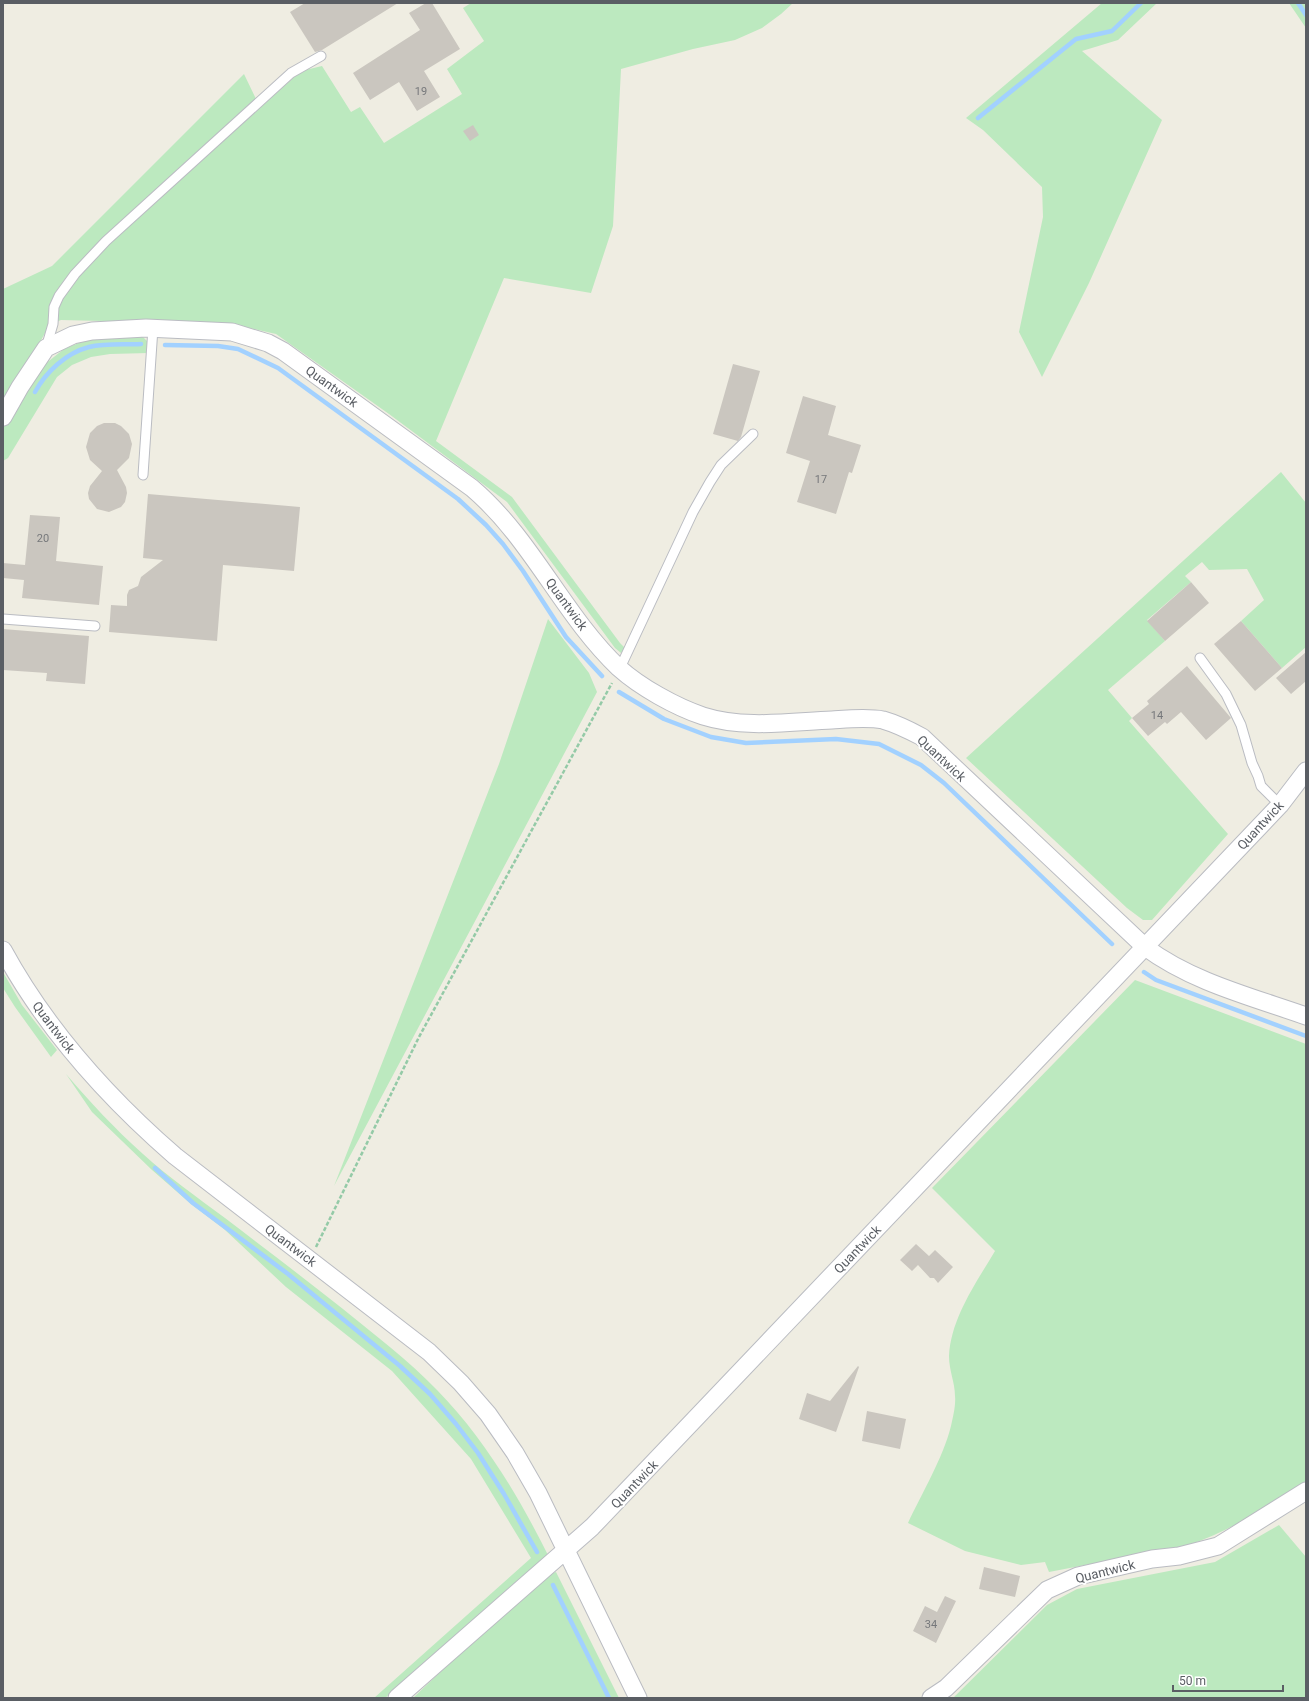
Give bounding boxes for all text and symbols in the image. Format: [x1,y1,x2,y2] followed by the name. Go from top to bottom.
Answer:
[415,85,427,98] house number: 19
[303,362,361,411] street label: Quantwick
[815,473,827,486] house number: 17
[37,532,49,545] house number: 20
[543,575,591,634] street label: Quantwick
[1151,709,1163,722] house number: 14
[914,732,969,785] street label: Quantwick
[1234,798,1287,853] street label: Quantwick
[29,998,78,1056] street label: Quantwick
[262,1221,320,1270] street label: Quantwick
[831,1222,884,1276] street label: Quantwick
[608,1457,661,1511] street label: Quantwick
[1074,1557,1137,1586] street label: Quantwick
[925,1618,937,1631] house number: 34
[1173,1667,1283,1693] scale bar
[1179,1674,1206,1688] text: 50 m

